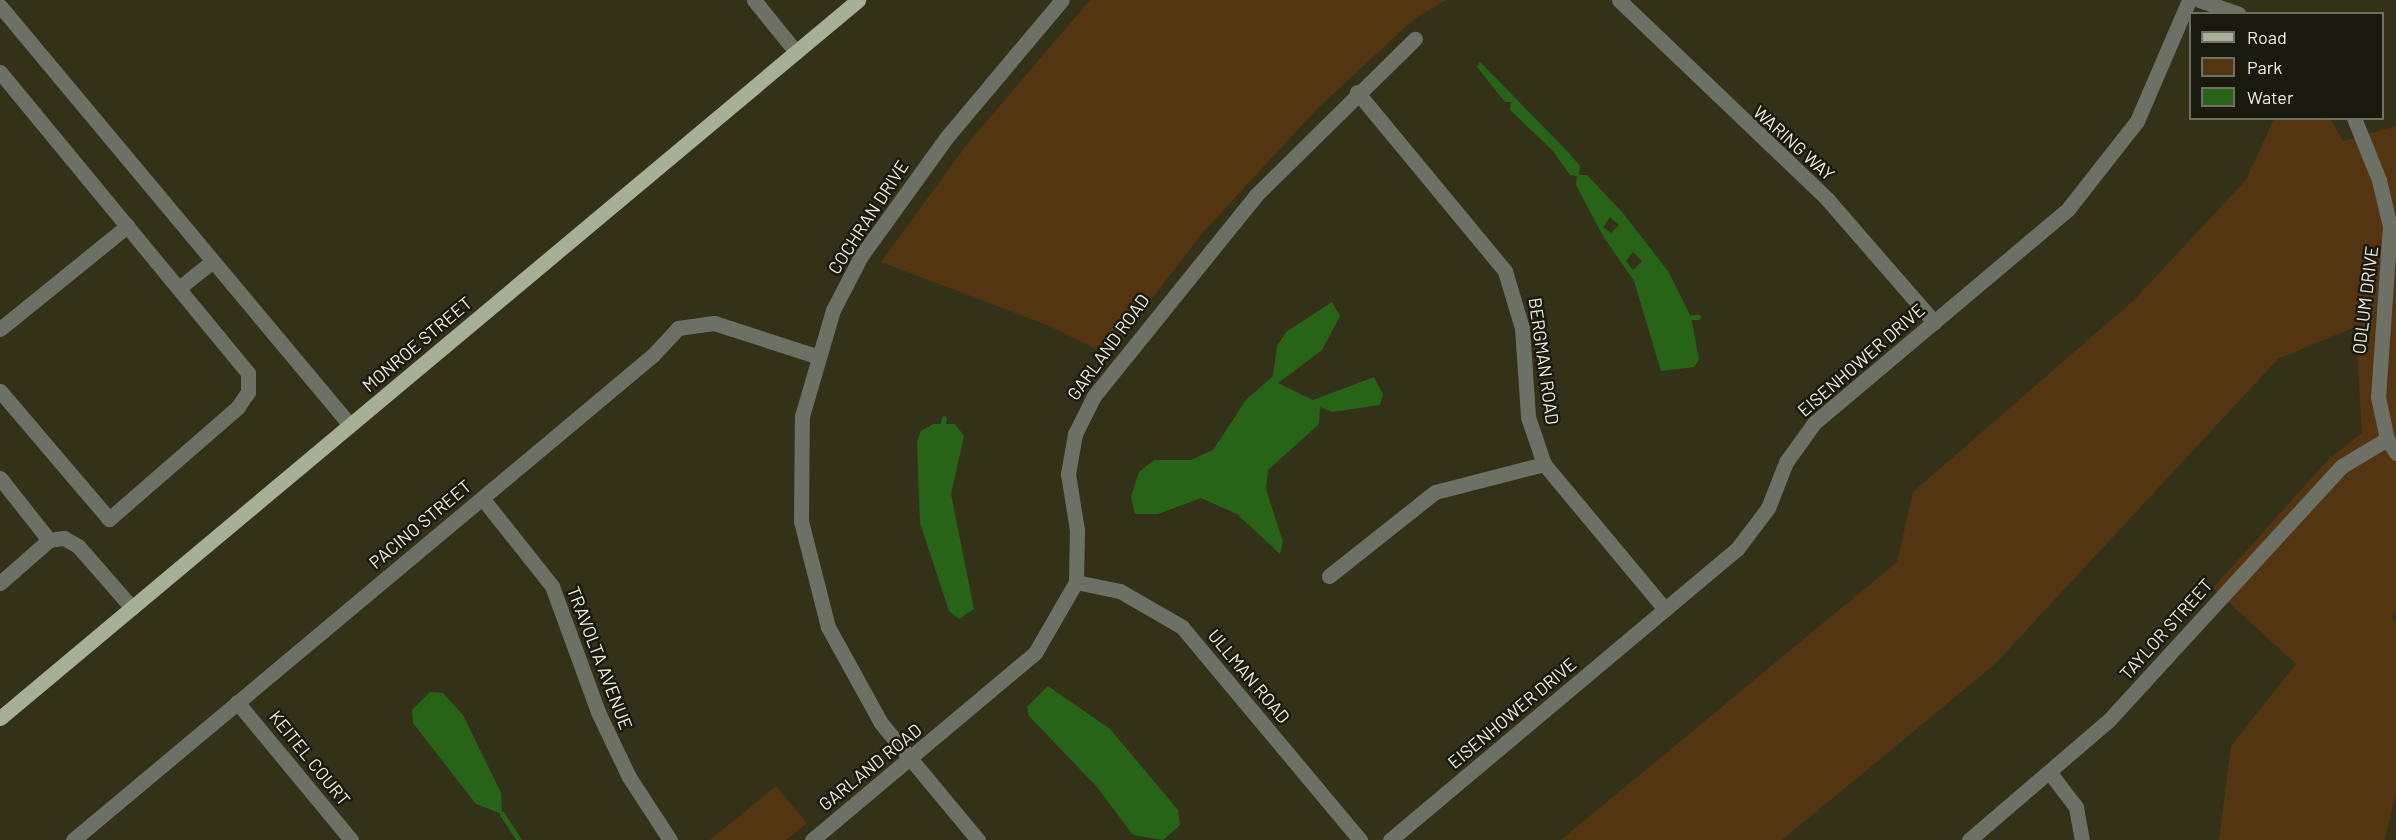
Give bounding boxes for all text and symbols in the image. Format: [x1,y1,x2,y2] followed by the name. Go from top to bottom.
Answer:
[2189,12,2384,120] legend
[2247,26,2287,48] text: Road
[2247,56,2282,78] text: Park
[2247,86,2294,108] text: Water
[1749,101,1839,185] street label: WARING WAY
[823,156,913,278] street label: COCHRAN DRIVE
[2348,245,2382,355] street label: ODLUM DRIVE
[1062,290,1154,404] street label: GARLAND ROAD
[358,292,476,396] street label: MONROE STREET
[1524,296,1564,426] street label: BERGMAN ROAD
[1793,299,1929,421] street label: EISENHOWER DRIVE
[364,475,476,573] street label: PACINO STREET
[2115,574,2217,684] street label: TAYLOR STREET
[563,583,637,733] street label: TRAVOLTA AVENUE
[1203,625,1295,727] street label: ULLMAN ROAD
[1443,653,1581,773] street label: EISENHOWER DRIVE
[265,706,355,810] street label: KEITEL COURT
[814,719,926,815] street label: GARLAND ROAD

